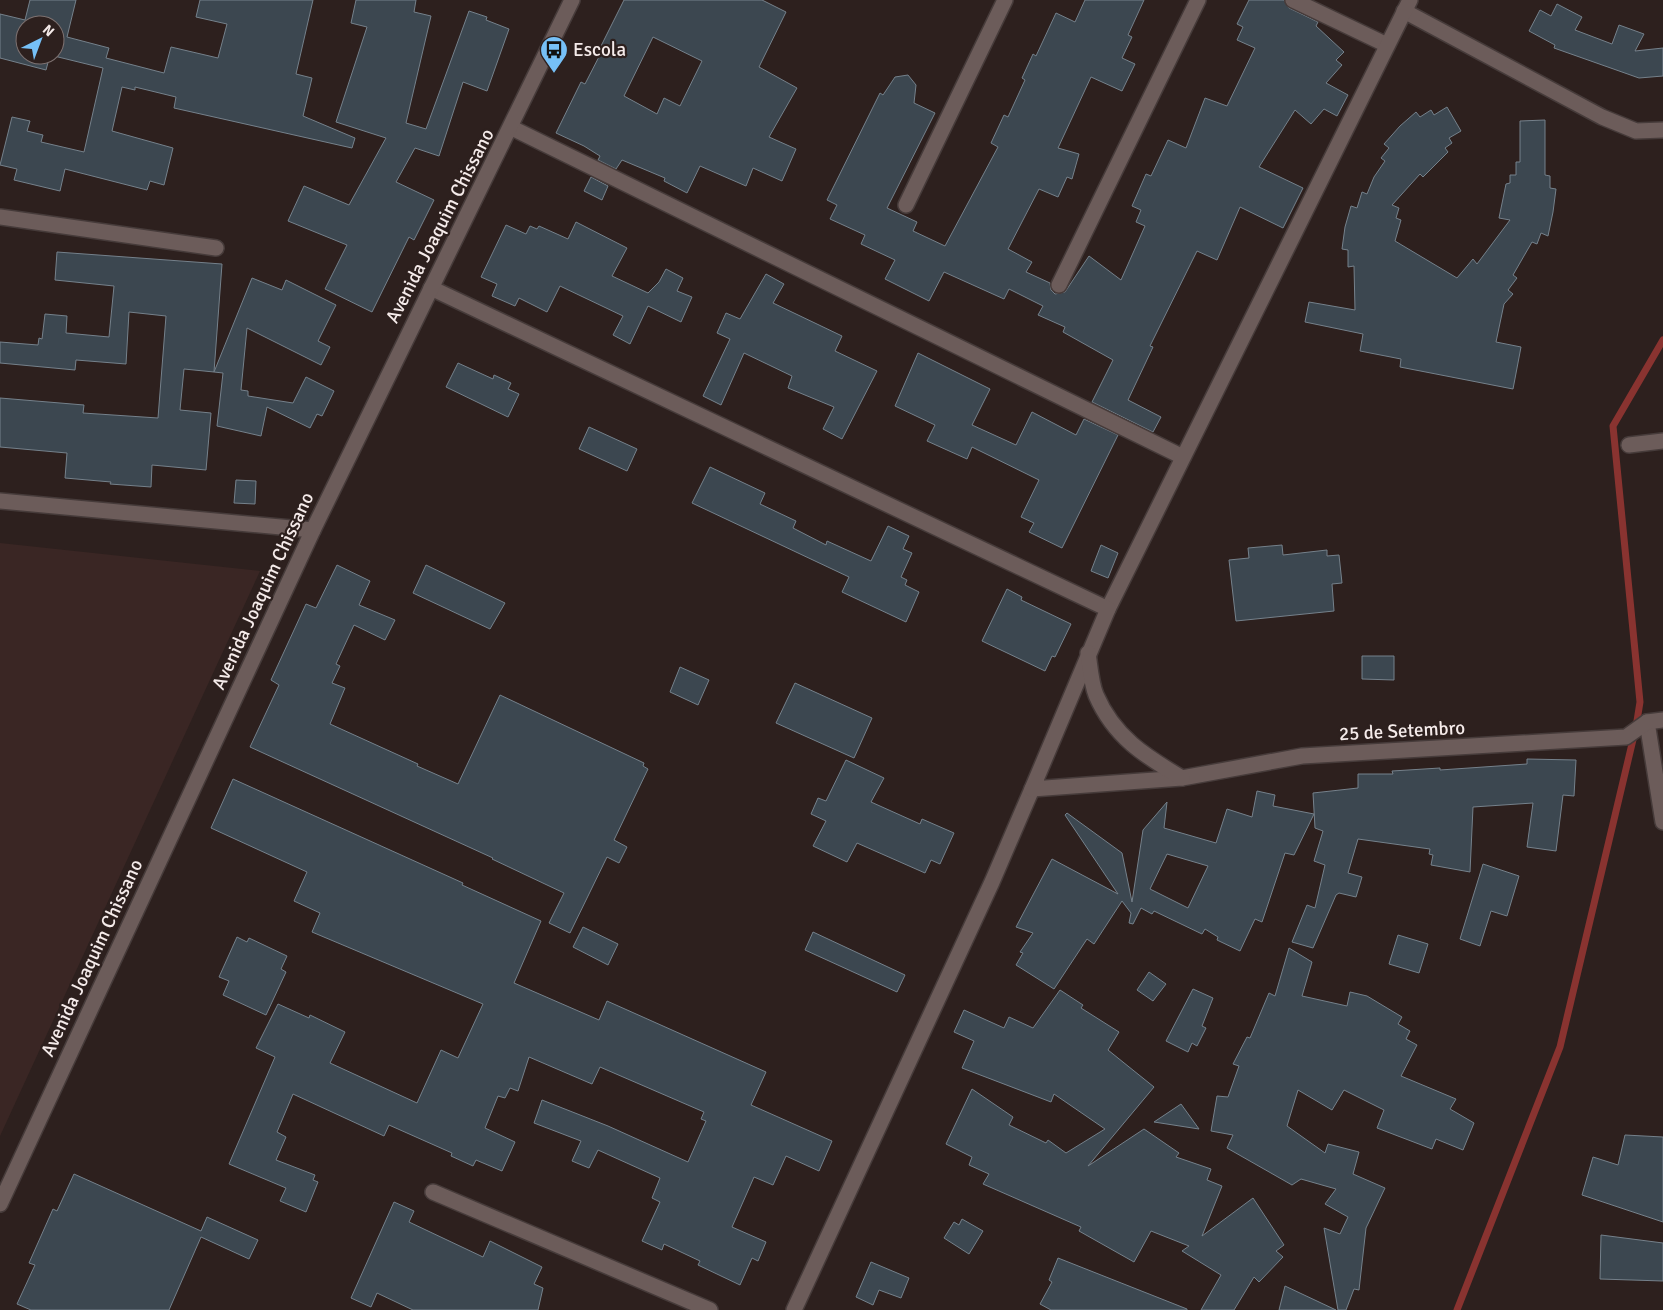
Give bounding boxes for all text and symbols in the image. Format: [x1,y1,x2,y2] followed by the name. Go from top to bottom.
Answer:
[15,15,65,65] north arrow
[39,21,58,40] text: N
[539,35,569,74] bus stop icon: Escola
[573,38,626,62] place label: Escola
[381,125,500,327] street label: Avenida Joaquim Chissano
[207,488,319,693] street label: Avenida Joaquim Chissano
[1338,716,1466,746] street label: 25 de Setembro
[36,855,148,1060] street label: Avenida Joaquim Chissano

